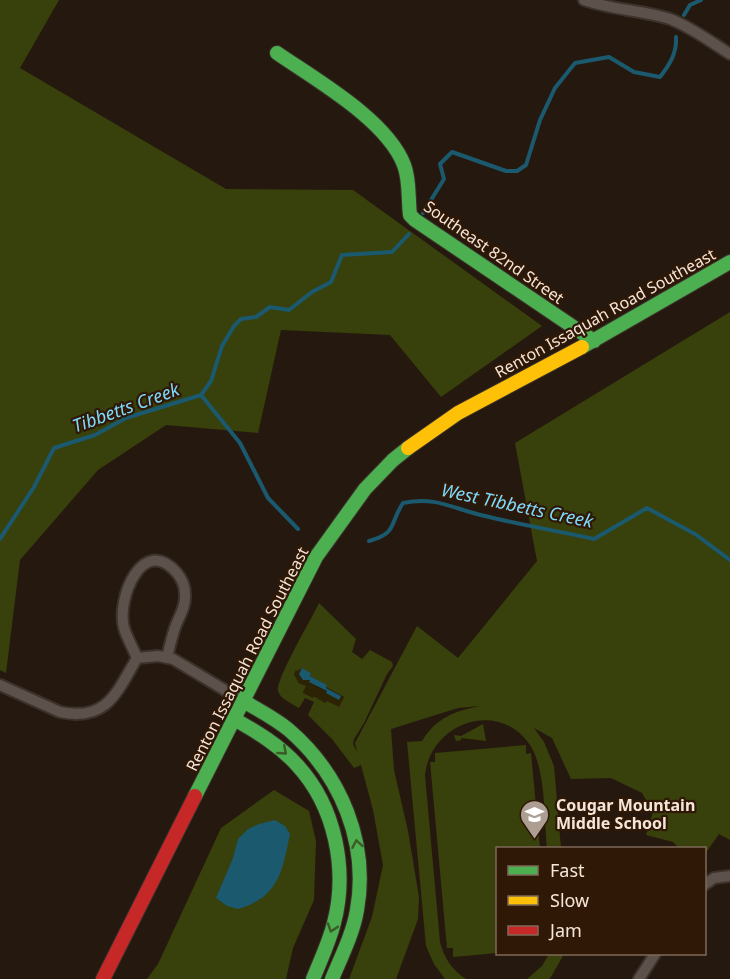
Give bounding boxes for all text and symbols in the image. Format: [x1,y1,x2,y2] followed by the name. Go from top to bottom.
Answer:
[420,195,569,309] street label: Southeast 82nd Street
[491,243,719,383] street label: Renton Issaquah Road Southeast
[69,376,183,438] water label: Tibbetts Creek
[439,477,596,533] water label: West Tibbetts Creek
[181,543,313,775] street label: Renton Issaquah Road Southeast
[276,744,287,755] one-way arrow
[556,794,695,834] place label: Cougar Mountain Middle School
[519,798,551,840] school or university icon: Cougar Mountain Middle School
[351,839,364,849] one-way arrow
[496,847,706,955] legend
[550,858,585,882] text: Fast
[550,888,589,912] text: Slow
[548,918,582,942] text: Jam
[327,922,339,933] one-way arrow

